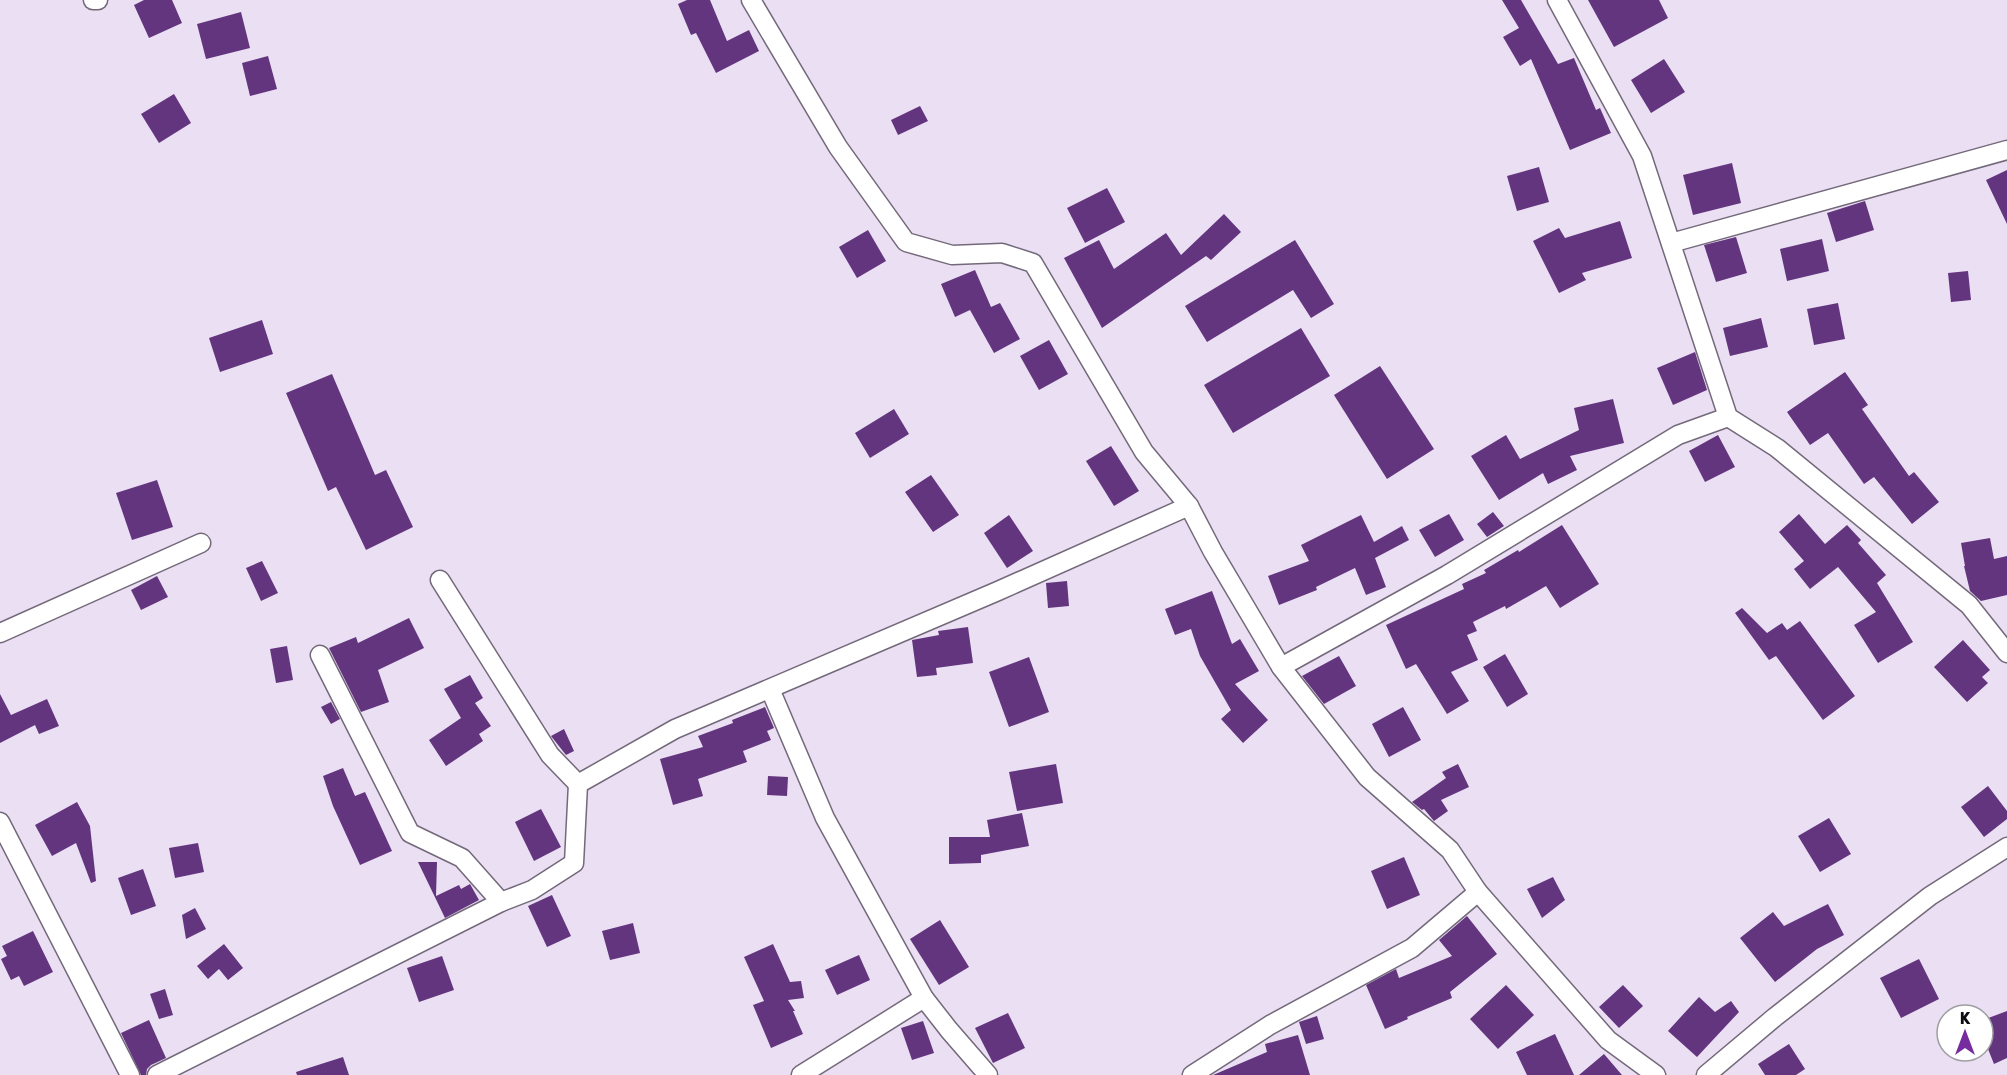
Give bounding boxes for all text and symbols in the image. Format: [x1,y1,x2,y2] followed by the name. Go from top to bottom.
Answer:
[1935,1003,1995,1063] north arrow
[1960,1009,1971,1028] text: K

